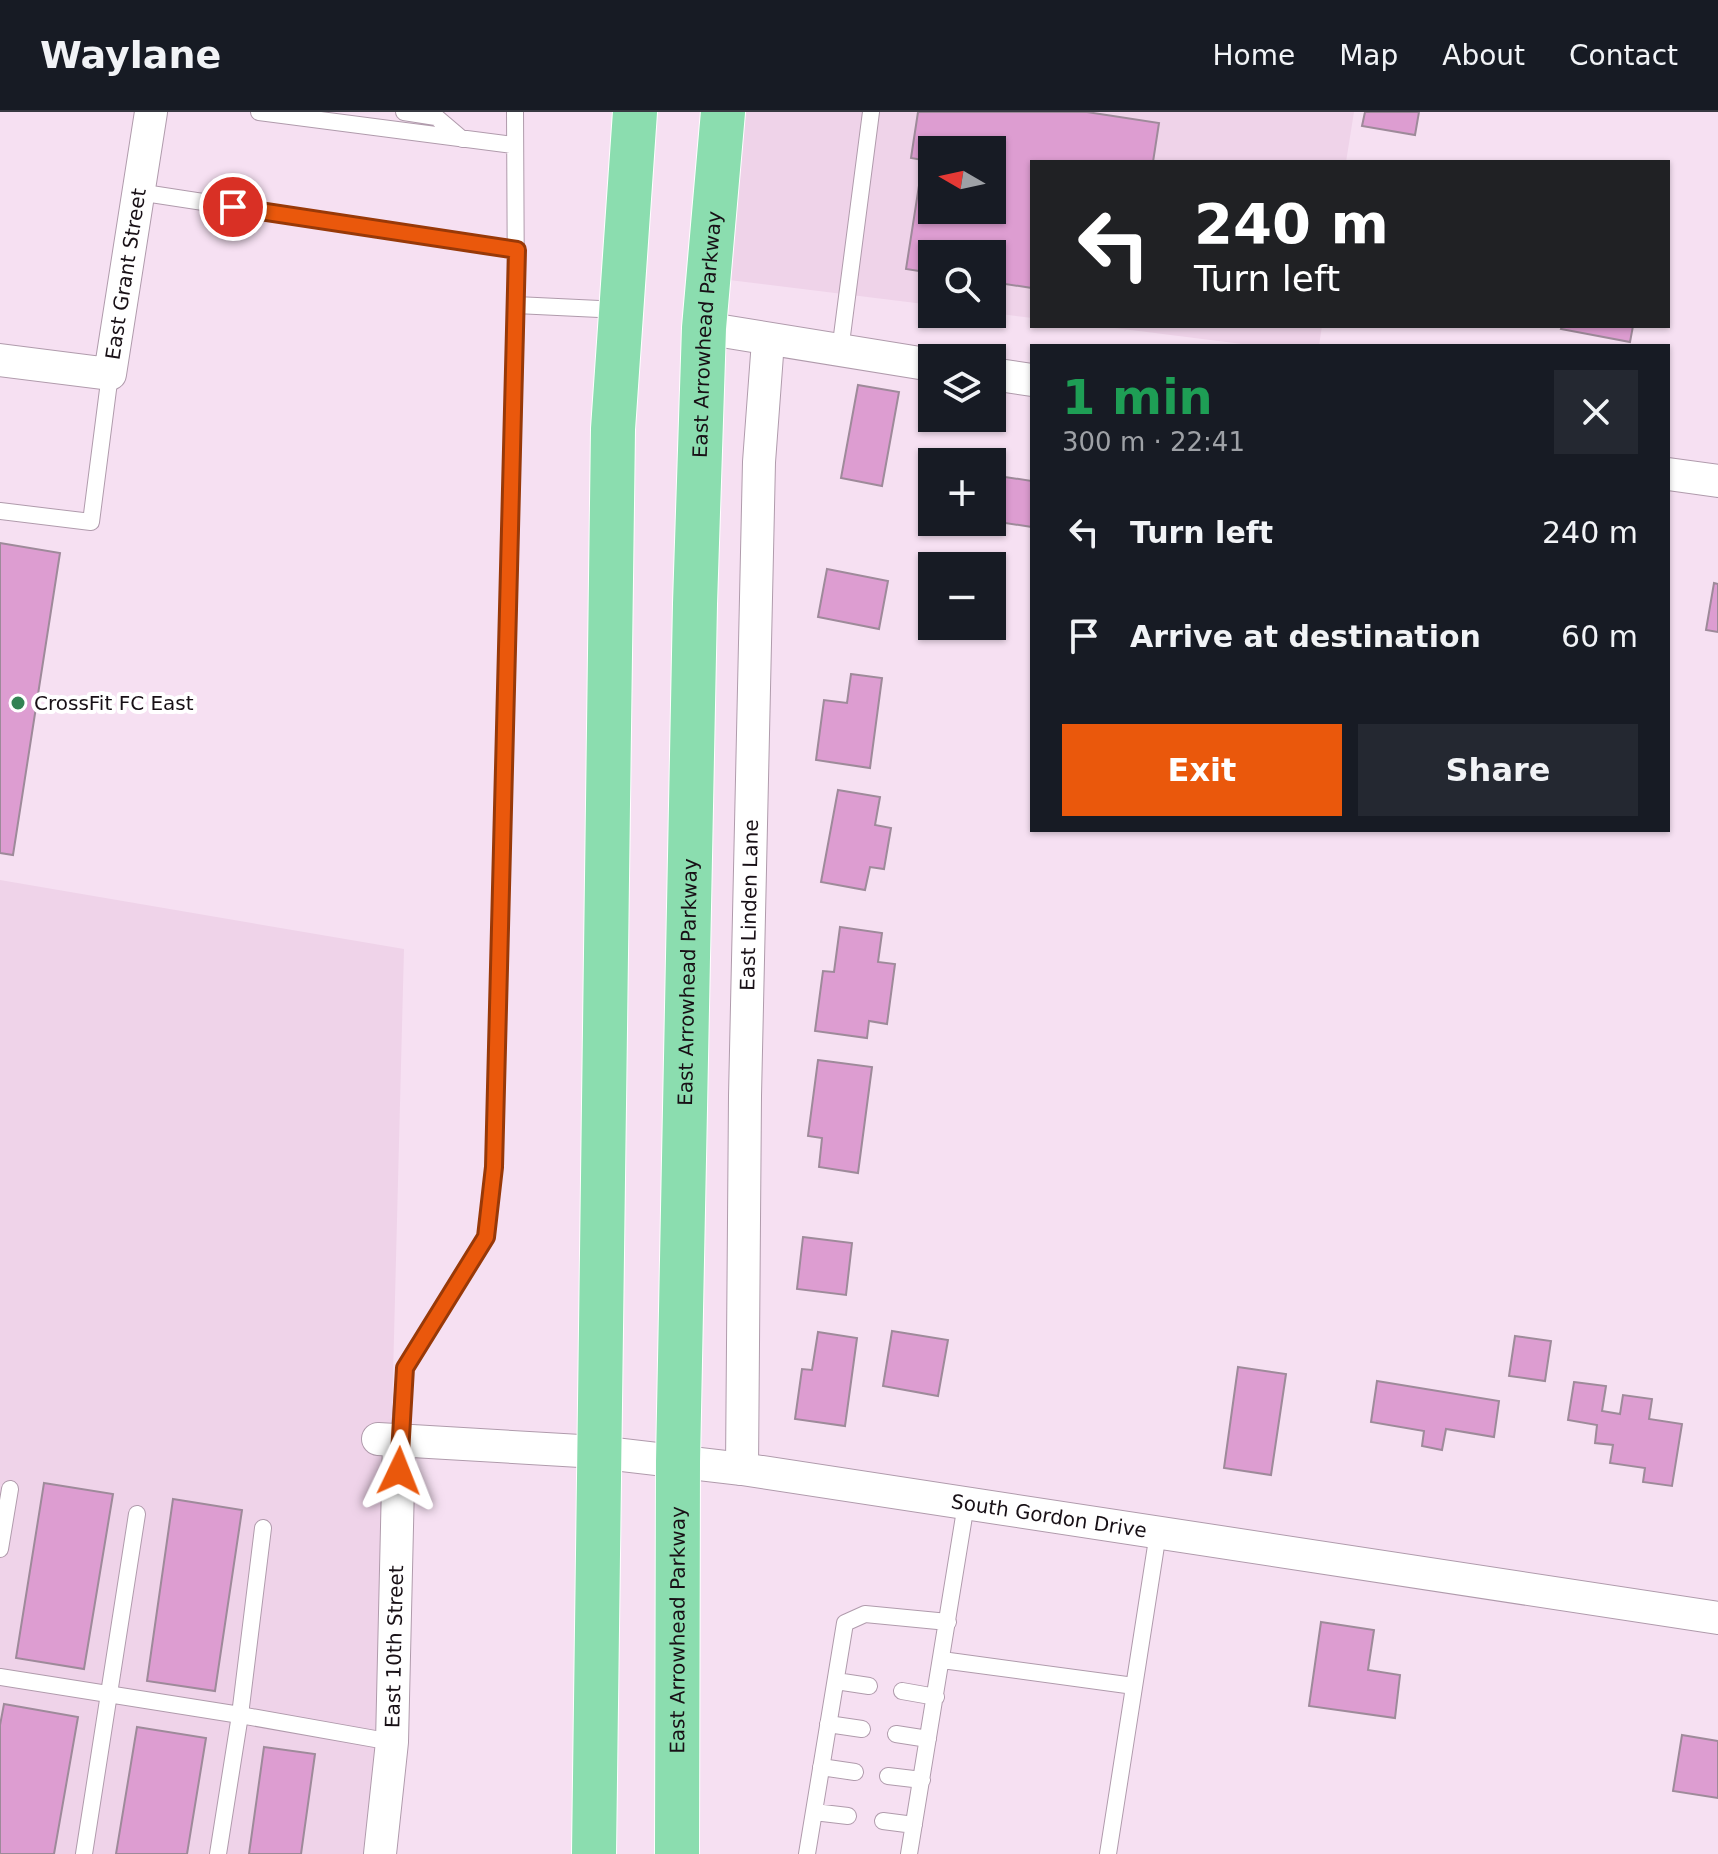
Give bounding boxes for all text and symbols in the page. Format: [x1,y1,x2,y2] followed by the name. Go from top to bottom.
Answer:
[40,33,221,77] text: Waylane
[1212,39,1295,72] text: Home
[1339,39,1398,72] text: Map
[1442,39,1525,72] text: About
[1569,39,1678,72] text: Contact
[918,136,1006,224] north arrow
[918,136,1006,640] map controls
[199,173,267,241] pin
[211,185,255,229] icon: arrive
[100,187,151,362] street label: East Grant Street
[1194,191,1389,256] text: 240 m
[1062,192,1166,296] icon: left
[688,210,726,458] street label: East Arrowhead Parkway
[918,240,1006,328] button: search
[1194,258,1340,299] text: Turn left
[918,344,1006,432] button: layers
[1062,369,1213,425] text: 1 min
[1554,370,1638,454] button: close
[1062,427,1245,457] text: 300 m · 22:41
[918,448,1006,536] button: +
[1062,510,1106,554] icon: left
[1130,515,1273,550] text: Turn left
[1542,515,1638,550] text: 240 m
[918,552,1006,640] button: −
[1062,614,1106,658] icon: arrive
[1130,619,1481,654] text: Arrive at destination
[1561,619,1638,654] text: 60 m
[34,691,194,715] place label: CrossFit FC East
[9,694,27,712] marker: CrossFit FC East
[1062,724,1342,816] button: Exit
[1358,724,1638,816] button: Share
[735,819,763,991] street label: East Linden Lane
[673,858,702,1106] street label: East Arrowhead Parkway
[357,1429,441,1513] position arrow
[950,1489,1149,1543] street label: South Gordon Drive
[665,1506,690,1754] street label: East Arrowhead Parkway
[380,1565,408,1728] street label: East 10th Street

